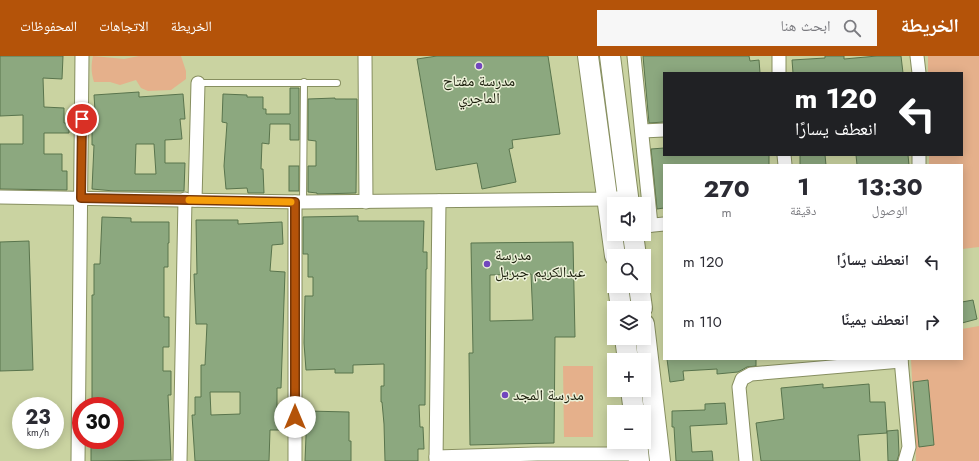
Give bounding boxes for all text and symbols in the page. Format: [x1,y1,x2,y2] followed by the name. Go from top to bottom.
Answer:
[597,10,877,46] search box
[901,12,959,39] text: الخريطة
[780,15,831,37] text: ابحث هنا
[20,16,77,36] text: المحفوظات
[99,16,149,36] text: الاتجاهات
[171,16,212,36] text: الخريطة
[841,17,863,39] icon: search
[474,61,484,71] marker: مدرسة مفتاح الماجري
[443,70,515,110] place label: مدرسة مفتاح الماجري
[794,78,877,119] text: 120 m
[891,88,943,140] icon: left
[65,102,99,136] pin
[71,108,93,130] icon: arrive
[795,116,877,142] text: انعطف يسارًا
[797,169,809,204] text: 1
[857,169,923,204] text: 13:30
[703,171,750,206] text: 270
[607,197,651,449] map controls
[607,197,651,241] button: sound
[790,201,816,220] text: دقيقة
[872,201,908,220] text: الوصول
[721,203,732,222] text: m
[495,244,586,283] place label: مدرسة عبدالكريم جبريل
[607,249,651,293] button: search
[836,249,909,271] text: انعطف يسارًا
[683,251,724,273] text: 120 m
[921,251,943,273] icon: left
[482,259,492,269] marker: مدرسة عبدالكريم جبريل
[607,301,651,345] button: layers
[841,309,909,331] text: انعطف يمينًا
[683,311,722,333] text: 110 m
[921,311,943,333] icon: right
[607,353,651,397] button: +
[513,384,584,406] place label: مدرسة المجد
[500,390,510,400] marker: مدرسة المجد
[274,396,316,438] position arrow
[72,397,124,449] speed limit sign: 30
[25,403,51,432] text: 23
[607,405,651,449] button: −
[27,425,49,440] text: km/h

